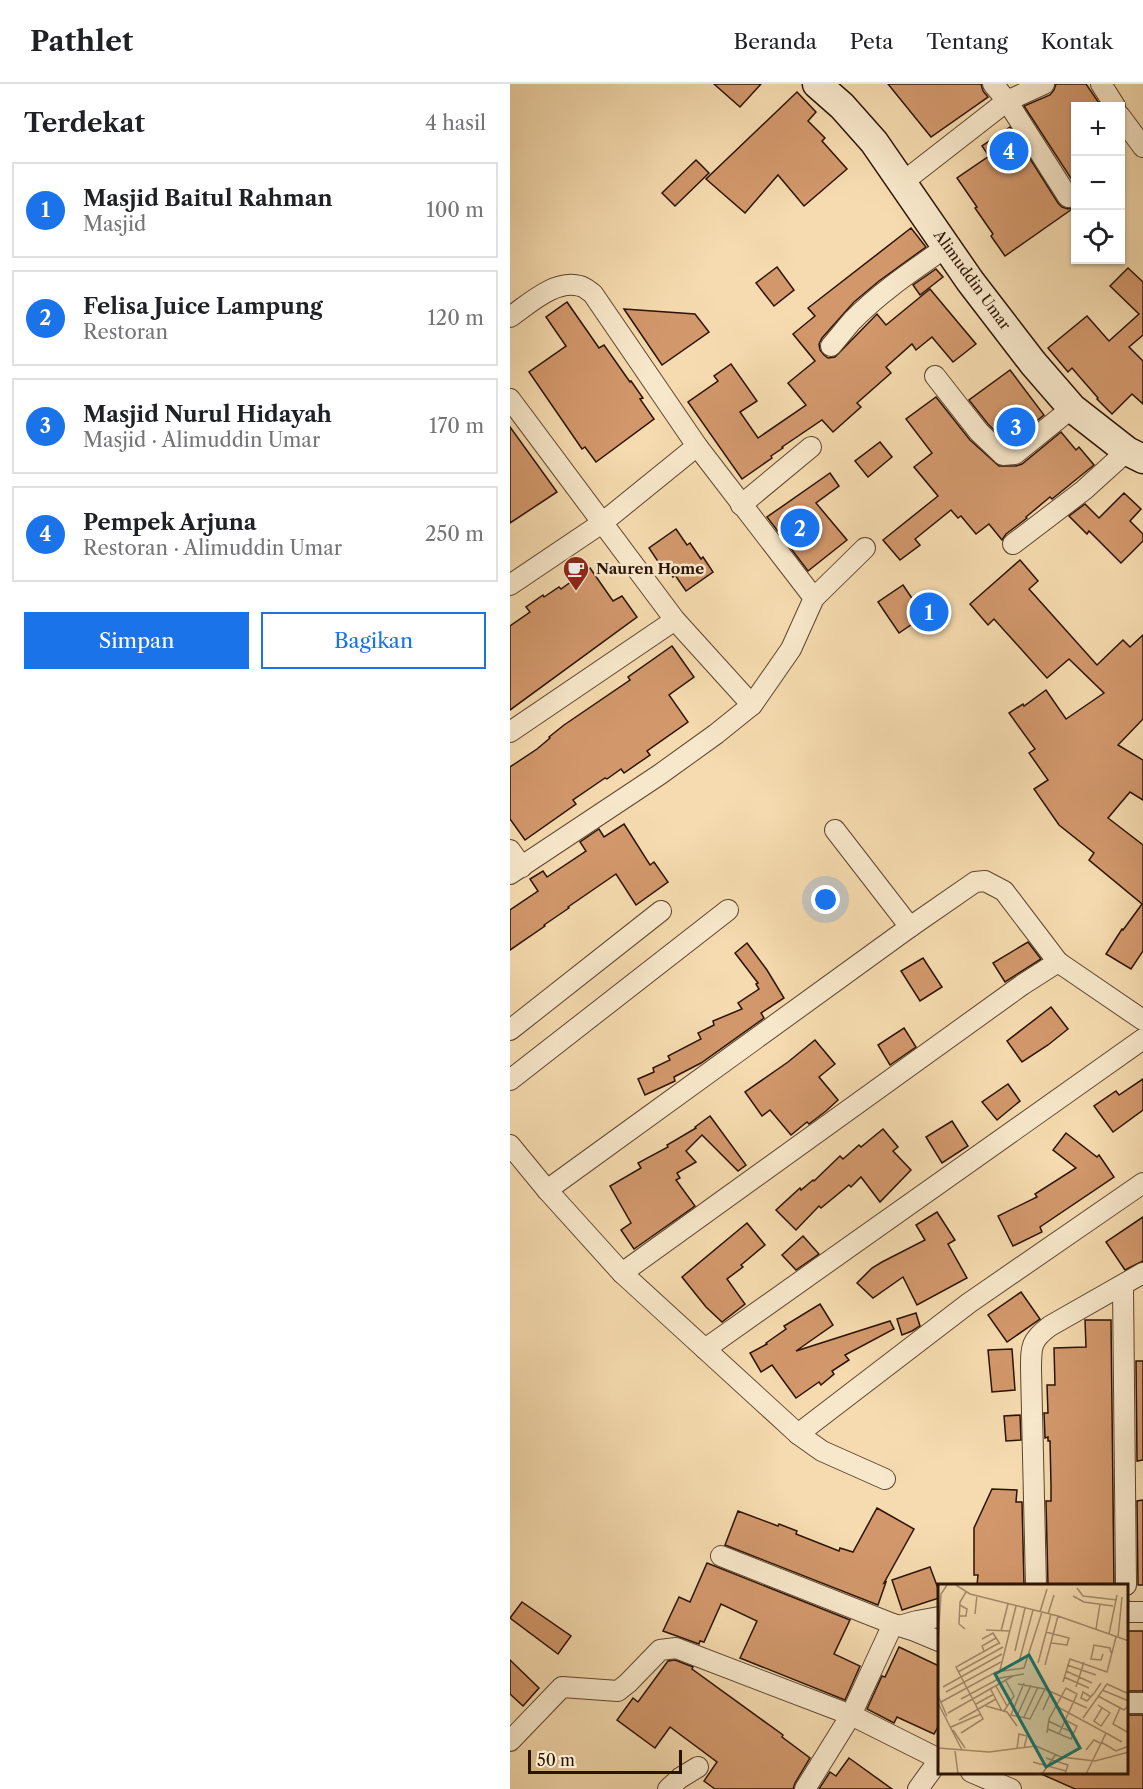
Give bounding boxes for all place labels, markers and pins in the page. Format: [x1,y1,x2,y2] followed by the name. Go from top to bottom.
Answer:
[990,128,1028,174] pin: 4
[996,404,1036,450] pin: 3
[780,506,820,550] pin: 2
[561,554,591,592] cafe icon: Nauren Home
[596,559,704,578] place label: Nauren Home
[910,590,948,634] pin: 1

